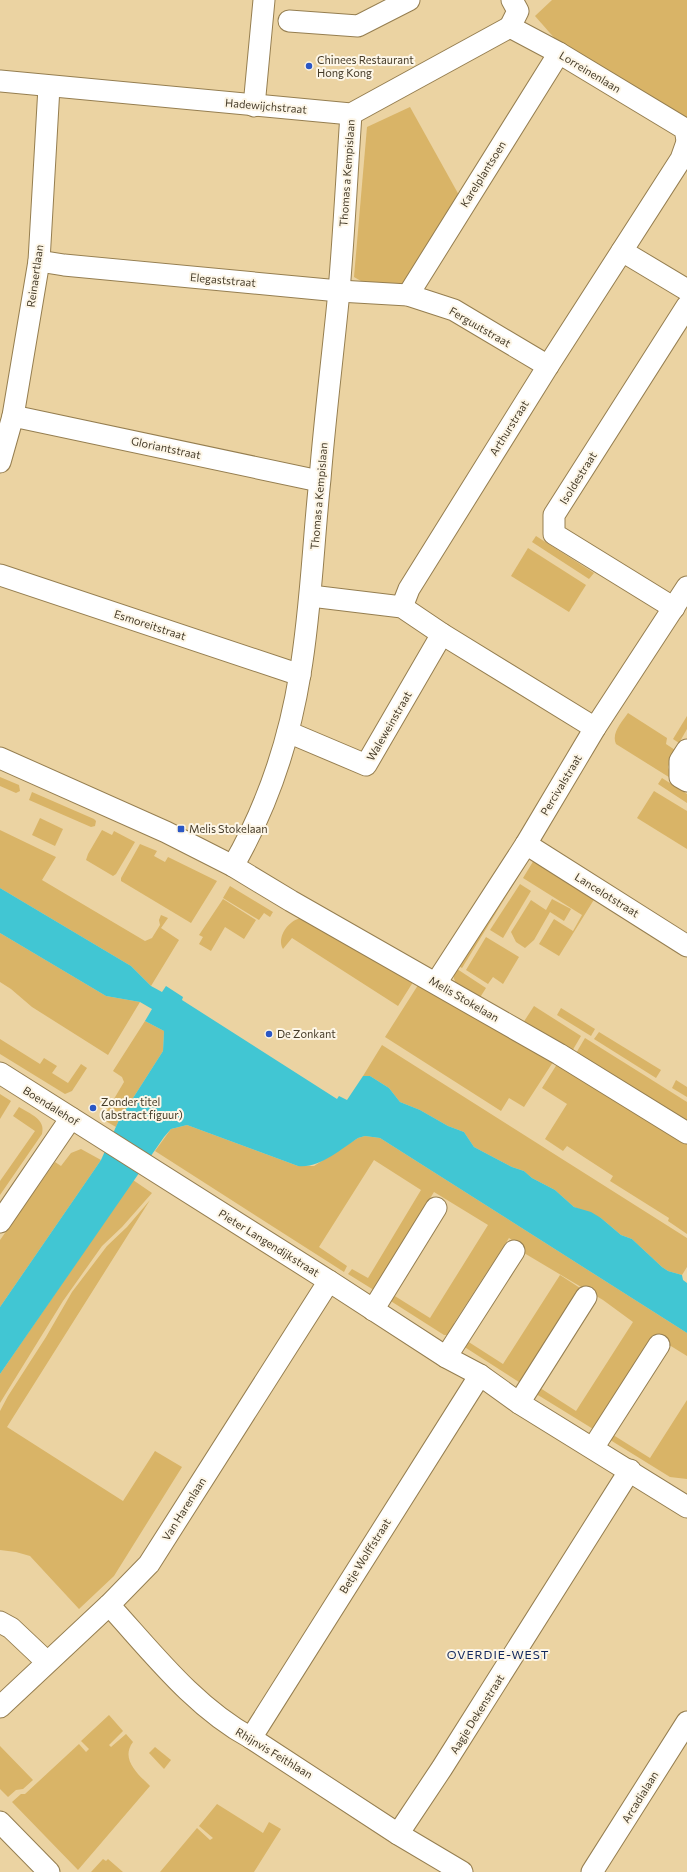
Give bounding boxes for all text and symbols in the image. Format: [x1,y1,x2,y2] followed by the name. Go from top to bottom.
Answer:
[557,48,623,95] street label: Lorreinenlaan
[317,53,414,79] place label: Chinees Restaurant Hong Kong
[304,61,314,71] marker: Chinees Restaurant Hong Kong
[225,95,308,116] street label: Hadewijchstraat
[336,119,357,227] street label: Thomas a Kempislaan
[457,138,508,209] street label: Karelplantsoen
[24,244,45,308] street label: Reinaertlaan
[190,270,257,289] street label: Elegaststraat
[447,304,514,350] street label: Ferguutstraat
[486,397,531,458] street label: Arthurstraat
[130,434,203,461] street label: Gloriantstraat
[307,442,330,550] street label: Thomas a Kempislaan
[556,449,599,506] street label: Isoldestraat
[113,607,188,642] street label: Esmoreitstraat
[363,688,414,763] street label: Waleweinstraat
[537,751,584,818] street label: Percivalstraat
[189,822,268,835] place label: Melis Stokelaan
[176,824,186,834] marker: Melis Stokelaan
[573,870,642,920] street label: Lancelotstraat
[427,973,501,1024] street label: Melis Stokelaan
[277,1027,336,1040] place label: De Zonkant
[264,1029,274,1039] marker: De Zonkant
[21,1083,82,1128] street label: Boendalehof
[101,1095,183,1121] place label: Zonder titel (abstract figuur)
[88,1103,98,1113] marker: Zonder titel (abstract figuur)
[217,1206,322,1279] street label: Pieter Langendijkstraat
[159,1475,208,1543] street label: Van Harenlaan
[336,1515,393,1596] street label: Betje Wolffstraat
[447,1647,549,1661] district label: OVERDIE-WEST
[447,1671,507,1756] street label: Aagje Dekenstraat
[234,1725,315,1781] street label: Rhijnvis Feithlaan
[619,1768,661,1825] street label: Arcadialaan

